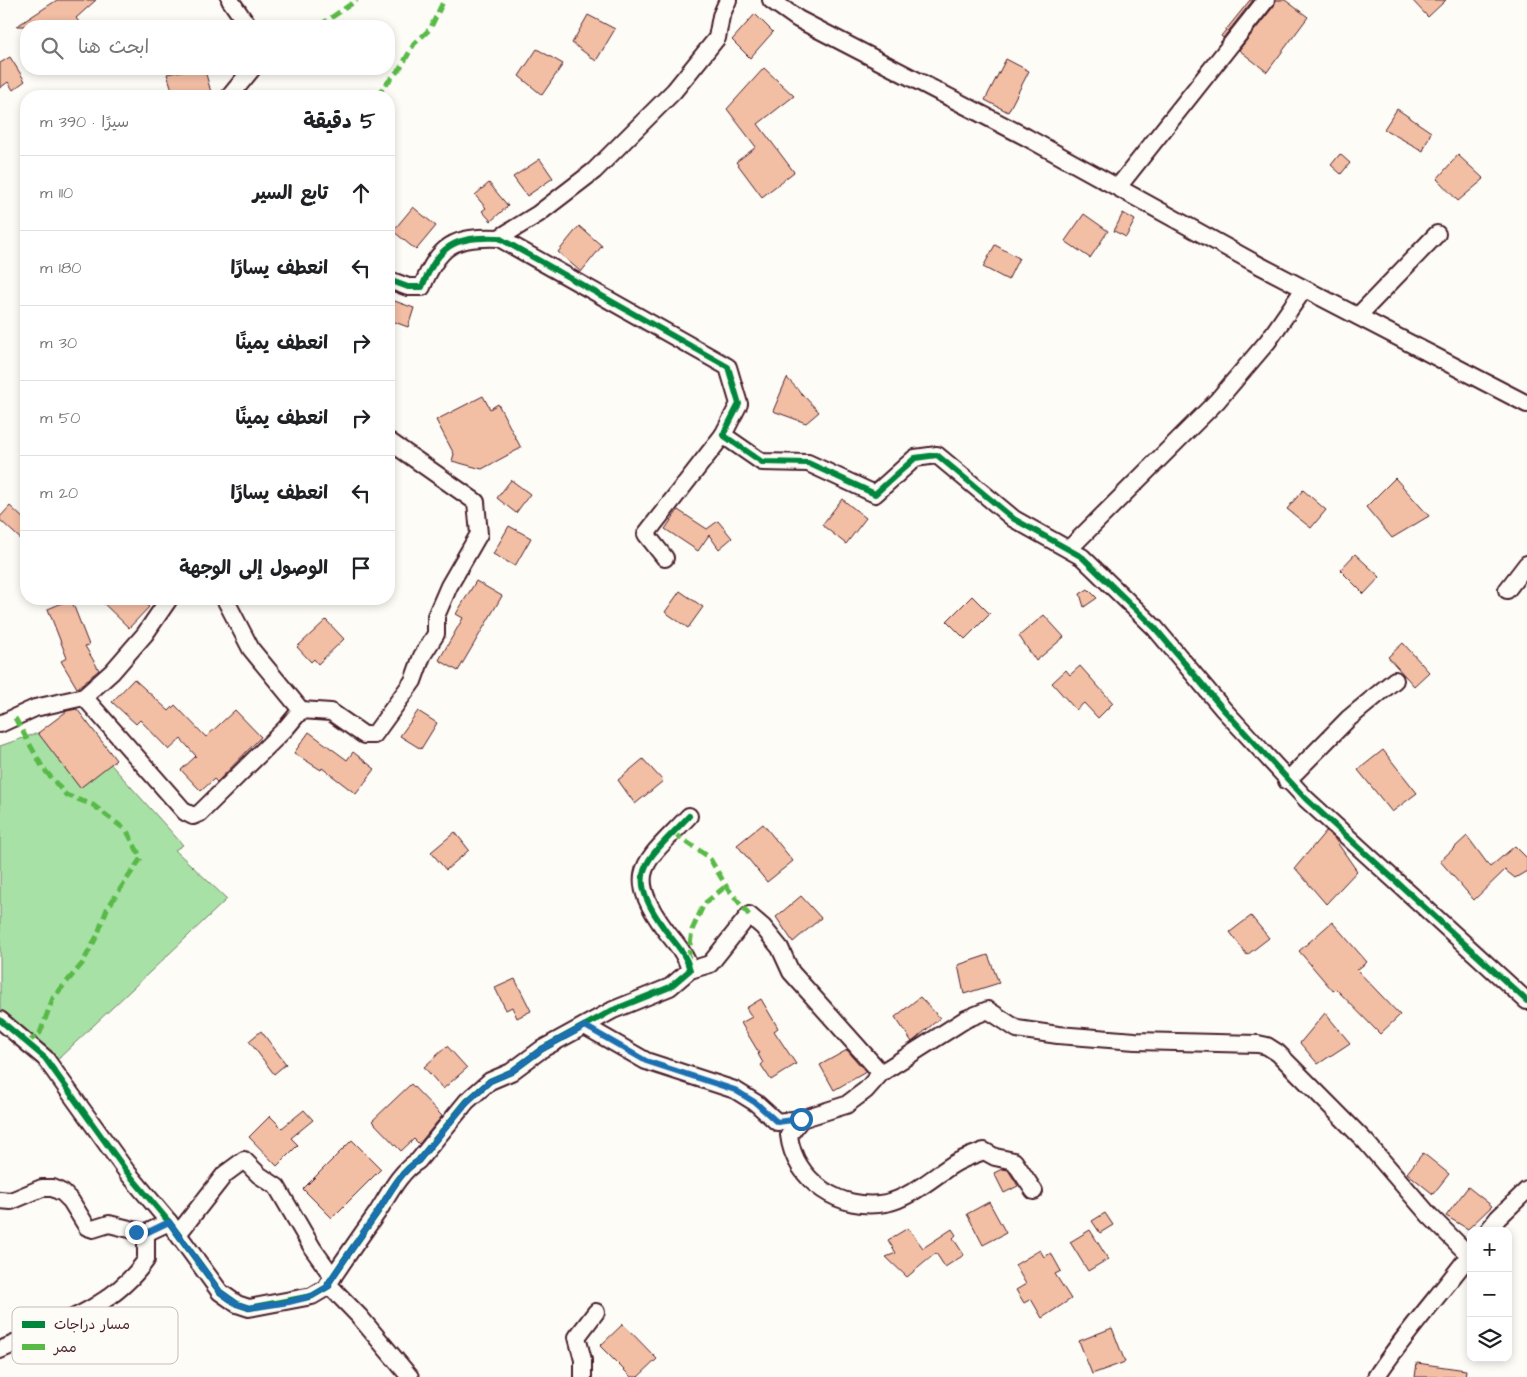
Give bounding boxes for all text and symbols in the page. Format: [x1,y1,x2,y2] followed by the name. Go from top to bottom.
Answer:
[20,20,395,75] search box
[38,34,66,62] icon: search
[78,34,149,61] text: ابحث هنا
[303,107,375,136] text: 5 دقيقة
[40,111,129,133] text: سيرًا · 390 m
[347,179,375,207] icon: ahead
[253,180,328,207] text: تابع السير
[40,182,73,204] text: 110 m
[347,254,375,282] icon: left
[231,255,328,282] text: انعطف يسارًا
[40,257,81,279] text: 180 m
[347,329,375,357] icon: right
[236,330,328,357] text: انعطف يمينًا
[40,332,77,354] text: 30 m
[347,404,375,432] icon: right
[236,405,328,432] text: انعطف يمينًا
[40,407,80,429] text: 50 m
[347,479,375,507] icon: left
[231,480,328,507] text: انعطف يسارًا
[40,482,78,504] text: 20 m
[347,554,375,582] icon: arrive
[179,555,328,582] text: الوصول إلى الوجهة
[790,1108,813,1131] route start
[125,1221,148,1244] route end
[1467,1227,1512,1362] map controls
[1467,1227,1512,1272] button: +
[1467,1272,1512,1317] button: −
[12,1307,178,1364] legend
[54,1315,130,1335] text: مسار دراجات
[1467,1317,1512,1362] button: layers
[53,1338,77,1358] text: ممر

